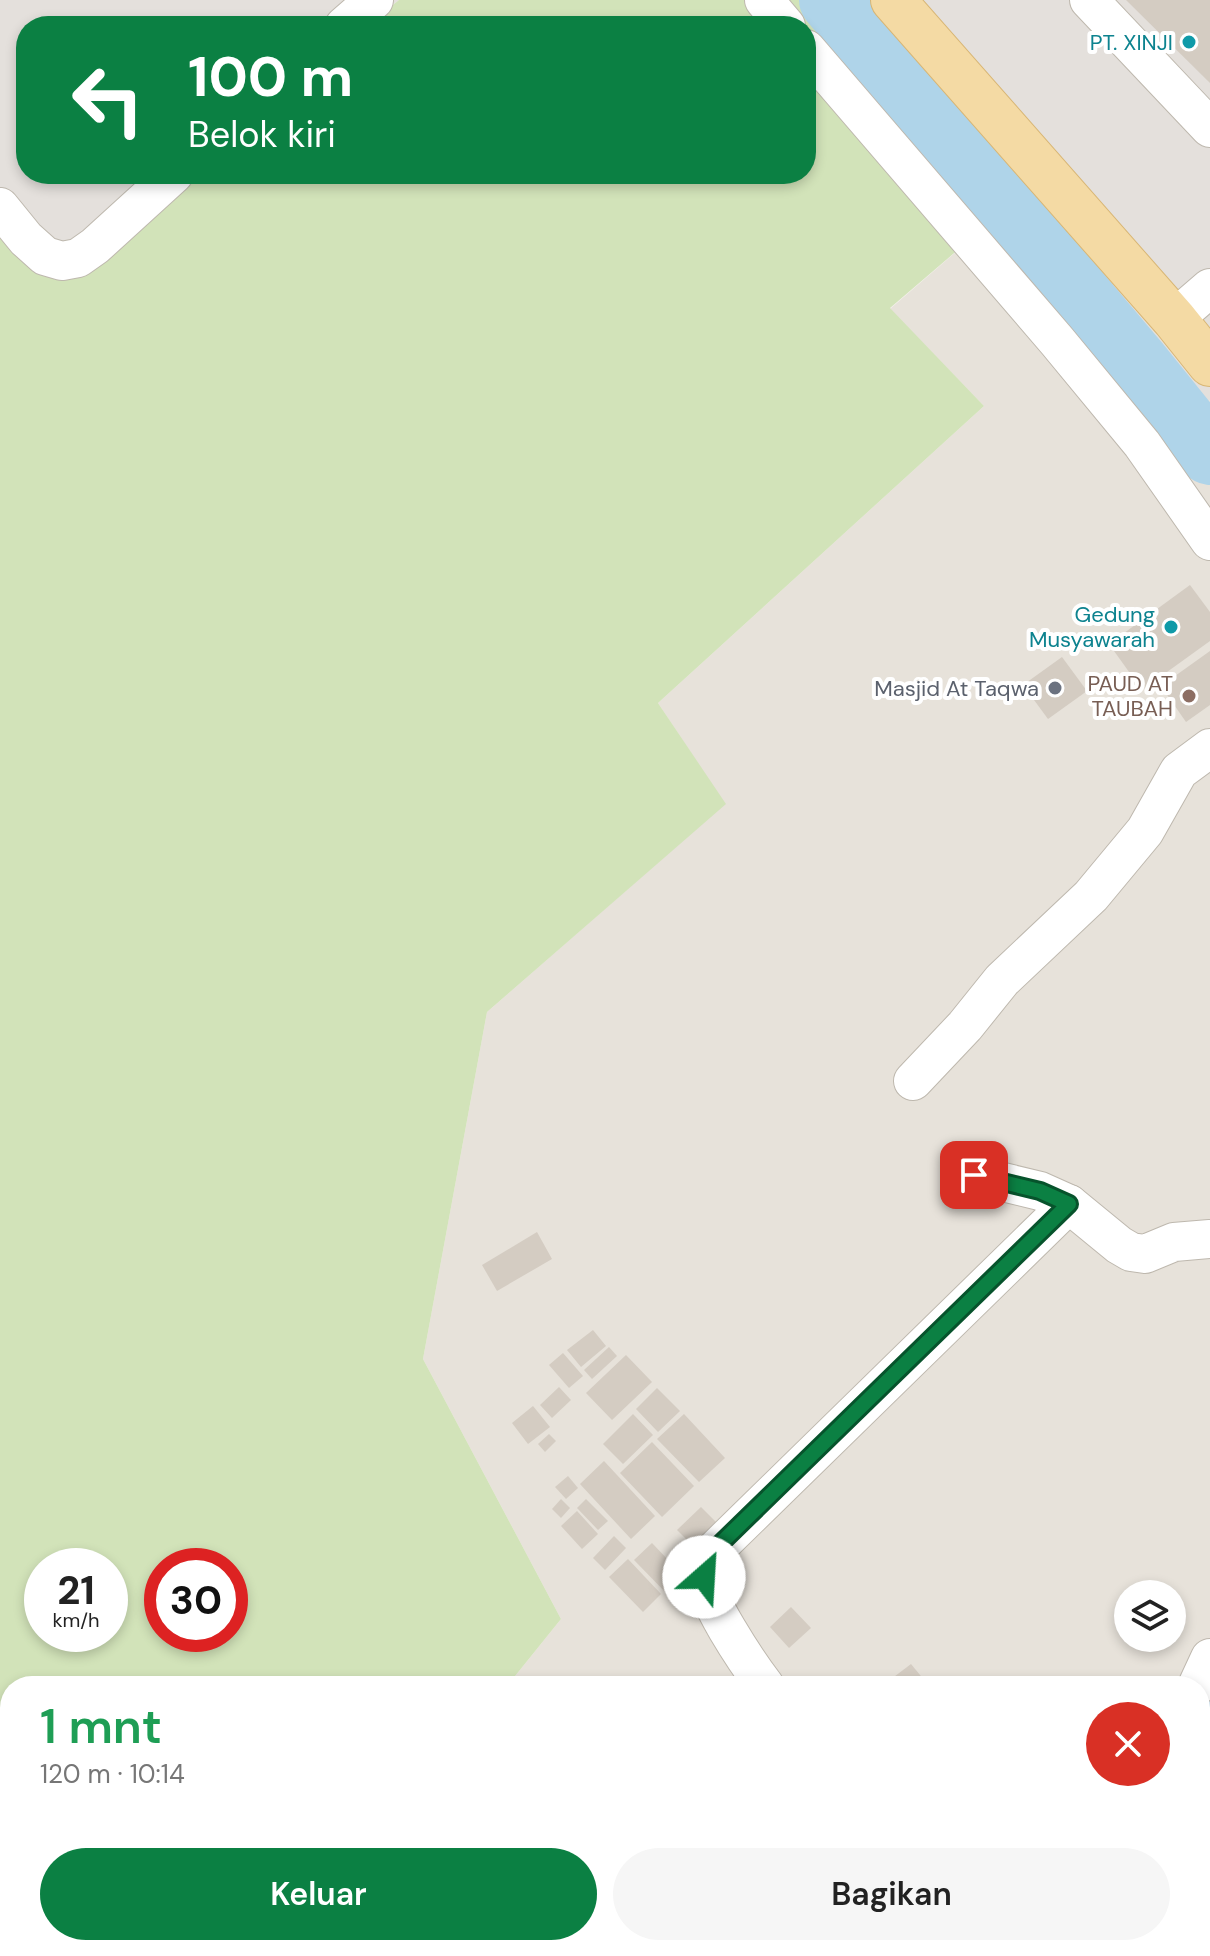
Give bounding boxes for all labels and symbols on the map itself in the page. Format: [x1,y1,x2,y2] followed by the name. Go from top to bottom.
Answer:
[1090,28,1173,57] place label: PT. XINJI
[1180,33,1198,51] marker: PT. XINJI
[1029,600,1155,654] place label: Gedung Musyawarah
[1162,618,1180,636] marker: Gedung Musyawarah
[1088,669,1173,723] place label: PAUD AT TAUBAH
[874,674,1039,703] place label: Masjid At Taqwa
[1046,679,1064,697] marker: Masjid At Taqwa
[1180,687,1198,705] marker: PAUD AT TAUBAH
[940,1141,1008,1209] pin
[662,1535,746,1619] position arrow
[144,1548,248,1652] speed limit sign: 30

